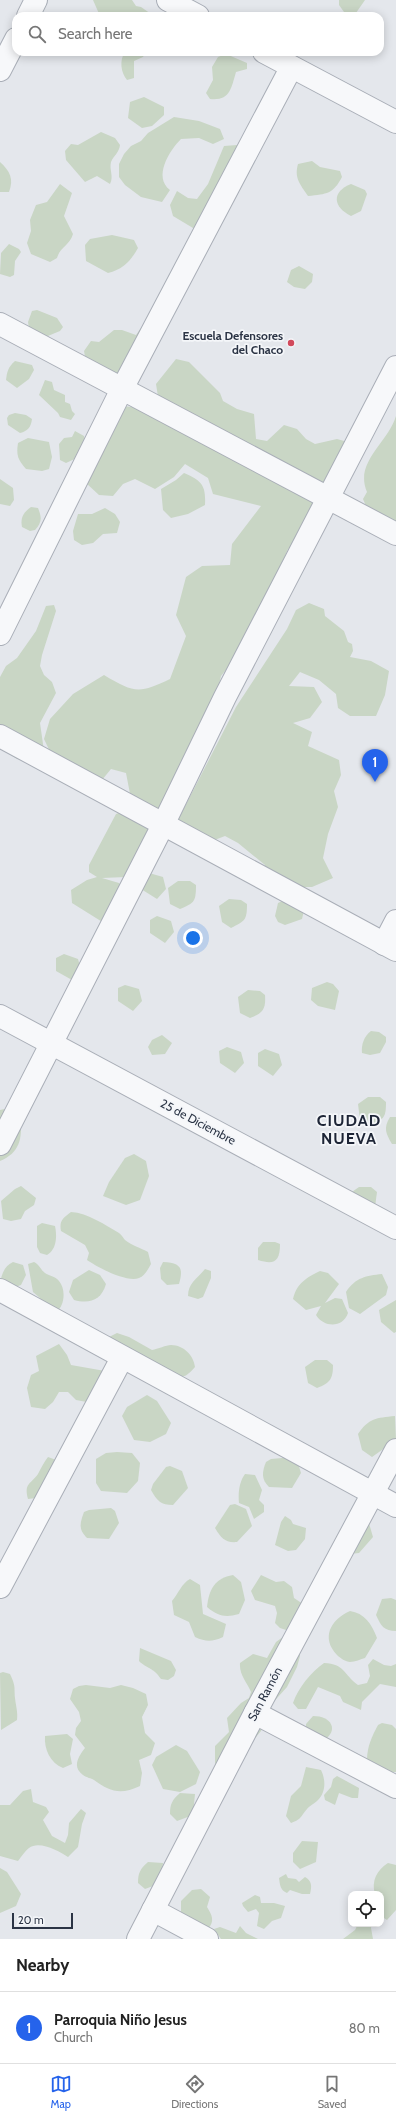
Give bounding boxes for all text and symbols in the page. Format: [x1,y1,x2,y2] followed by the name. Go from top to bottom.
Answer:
[12,12,384,56] search box
[26,23,48,45] icon: search
[58,25,133,43] text: Search here
[182,328,283,357] place label: Escuela Defensores del Chaco
[286,338,296,348] marker: Escuela Defensores del Chaco
[362,749,388,782] pin: 1
[183,928,203,948] your location
[158,1095,239,1148] street label: 25 de Diciembre
[317,1111,381,1148] district label: CIUDAD NUEVA
[244,1664,285,1723] street label: San Ramón
[348,1891,384,1927] map controls
[348,1891,384,1927] button: locate
[12,1911,73,1930] scale bar
[18,1913,44,1927] text: 20 m
[16,1955,69,1975] text: Nearby
[54,2011,187,2029] text: Parroquia Niño Jesus
[27,2020,31,2036] text: 1
[349,2020,380,2036] text: 80 m
[54,2029,93,2045] text: Church
[50,2073,72,2111] tab: Map
[171,2073,218,2111] tab: Directions
[318,2073,346,2111] tab: Saved

